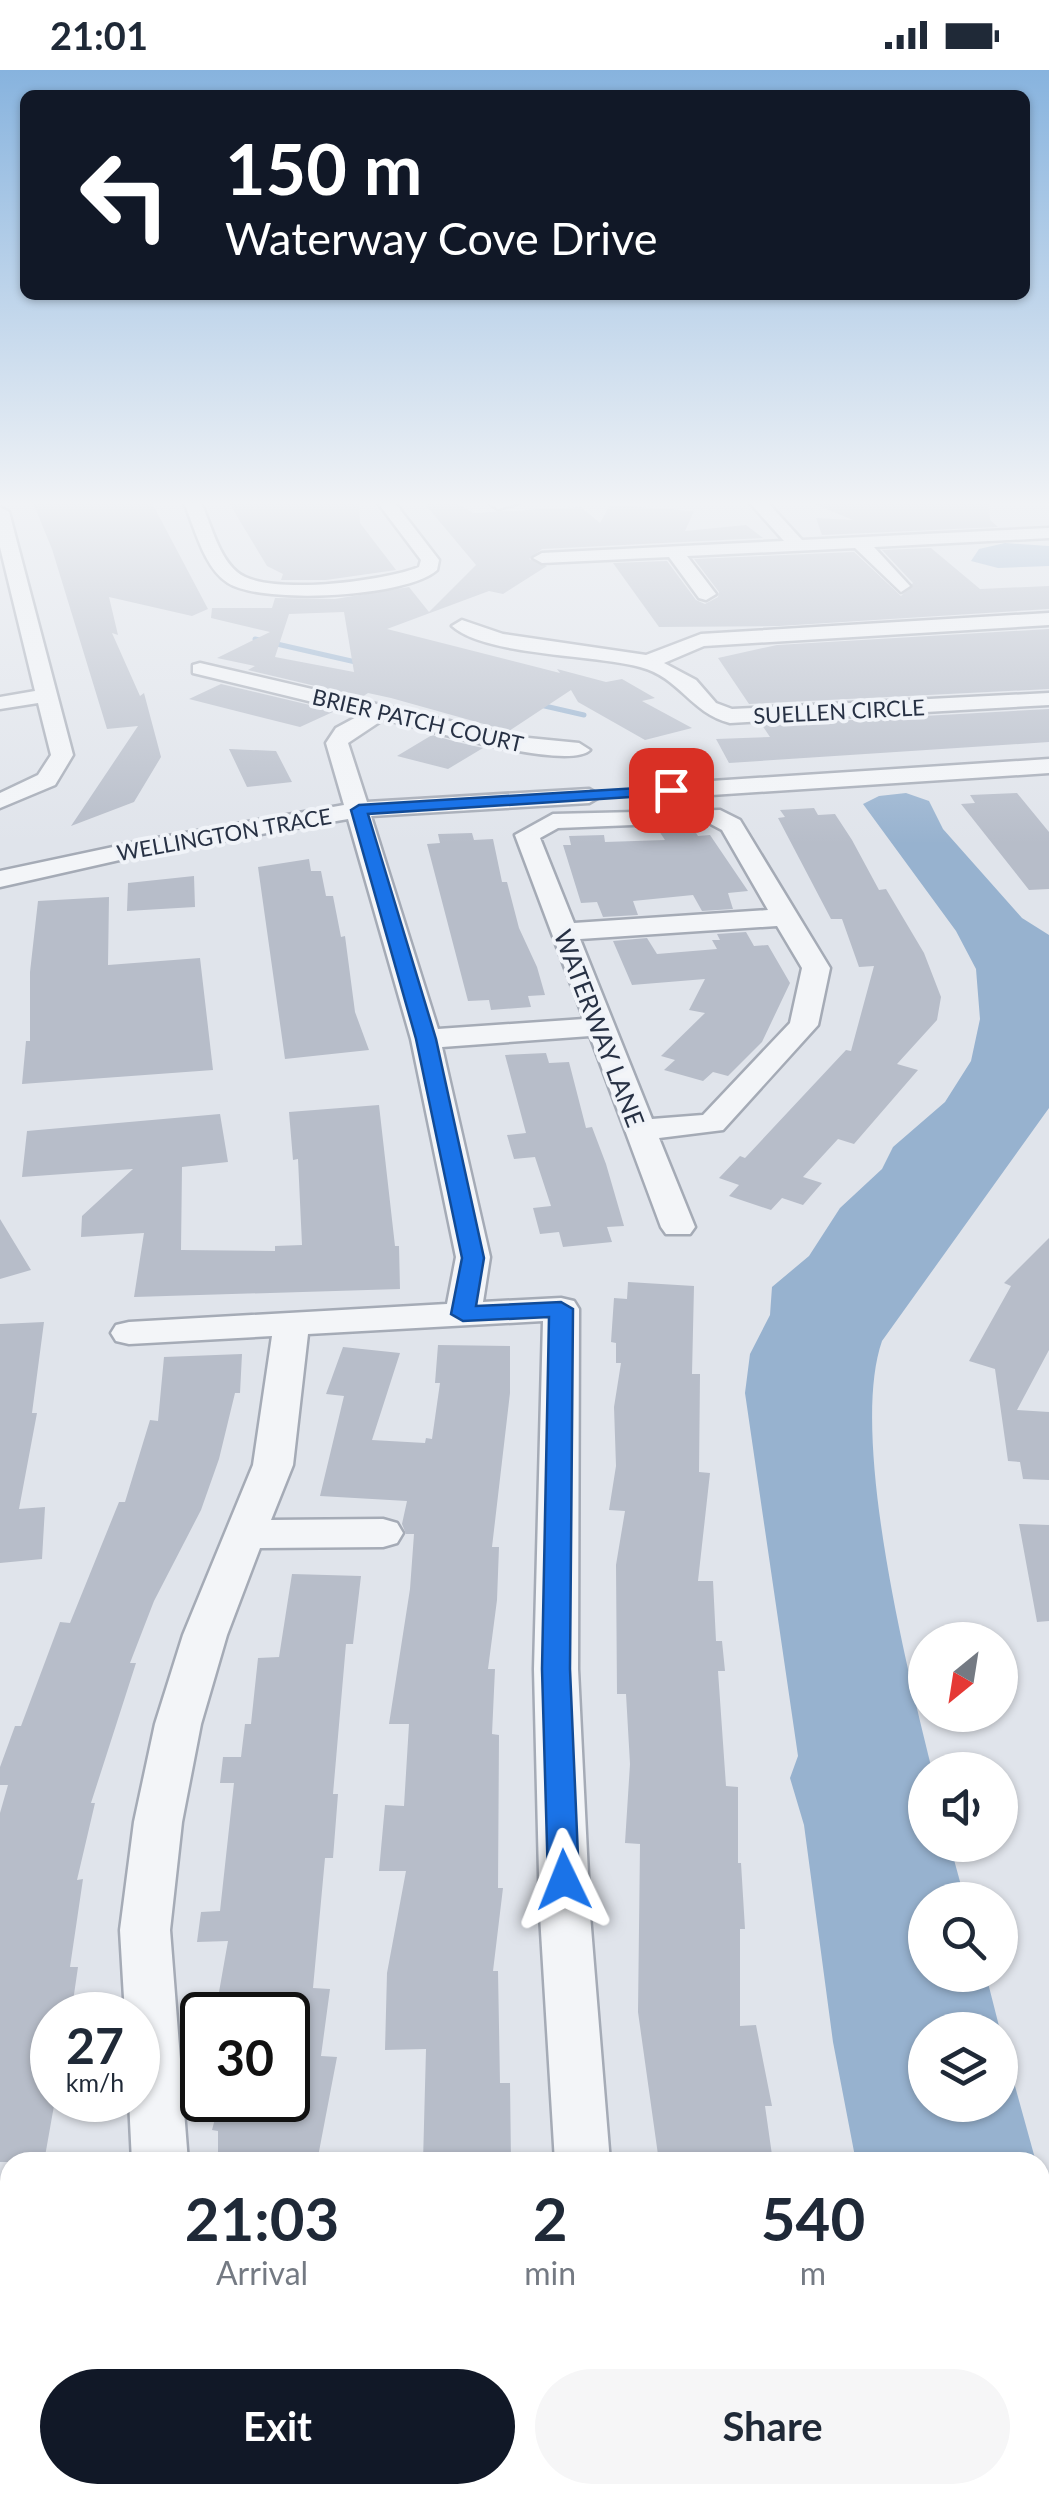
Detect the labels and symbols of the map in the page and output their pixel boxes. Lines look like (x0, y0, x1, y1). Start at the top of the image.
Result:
street label: BRIER PATCH COURT (310, 683, 526, 757)
street label: SUELLEN CIRCLE (753, 693, 925, 729)
pin (629, 748, 714, 833)
street label: WELLINGTON TRACE (115, 802, 333, 866)
street label: WATERWAY LANE (549, 925, 651, 1131)
north arrow (908, 1622, 1018, 1732)
position arrow (512, 1828, 616, 1932)
speed limit sign: 30 (180, 1992, 310, 2122)

